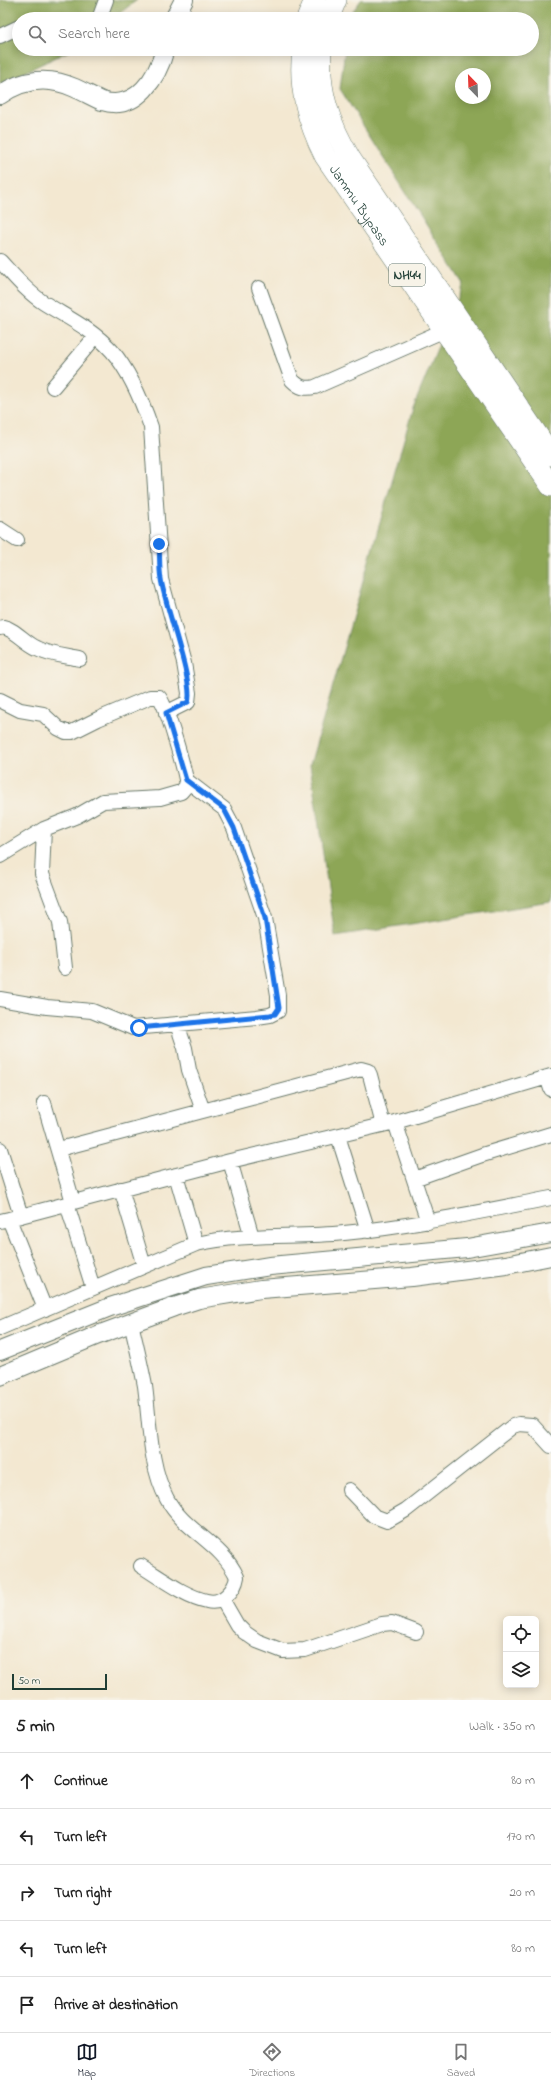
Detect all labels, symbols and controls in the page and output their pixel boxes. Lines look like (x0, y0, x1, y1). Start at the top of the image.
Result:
search box (12, 12, 539, 56)
icon: search (26, 23, 48, 45)
text: Search here (58, 23, 130, 45)
north arrow (455, 68, 491, 104)
street label: Jammu Bypass (324, 161, 394, 250)
road number: NH44 (389, 264, 425, 286)
route end (150, 535, 168, 553)
route start (130, 1019, 148, 1037)
map controls (503, 1616, 539, 1688)
button: locate (503, 1616, 539, 1652)
button: layers (503, 1652, 539, 1688)
scale bar (12, 1672, 107, 1691)
text: 50 m (18, 1673, 40, 1689)
text: 5 min (16, 1714, 55, 1739)
text: Walk · 350 m (469, 1717, 535, 1736)
icon: ahead (16, 1770, 38, 1792)
text: Continue (54, 1770, 108, 1792)
text: 80 m (511, 1771, 535, 1790)
icon: left (16, 1826, 38, 1848)
text: Turn left (54, 1826, 107, 1848)
text: 170 m (507, 1827, 535, 1846)
icon: right (16, 1882, 38, 1904)
text: Turn right (54, 1882, 112, 1904)
text: 20 m (510, 1883, 535, 1902)
icon: left (16, 1938, 38, 1960)
text: Turn left (54, 1938, 107, 1960)
text: 80 m (511, 1939, 535, 1958)
icon: arrive (16, 1994, 38, 2016)
text: Arrive at destination (54, 1994, 178, 2016)
tab: Map (76, 2041, 98, 2081)
tab: Directions (249, 2041, 295, 2081)
tab: Saved (447, 2041, 475, 2081)

